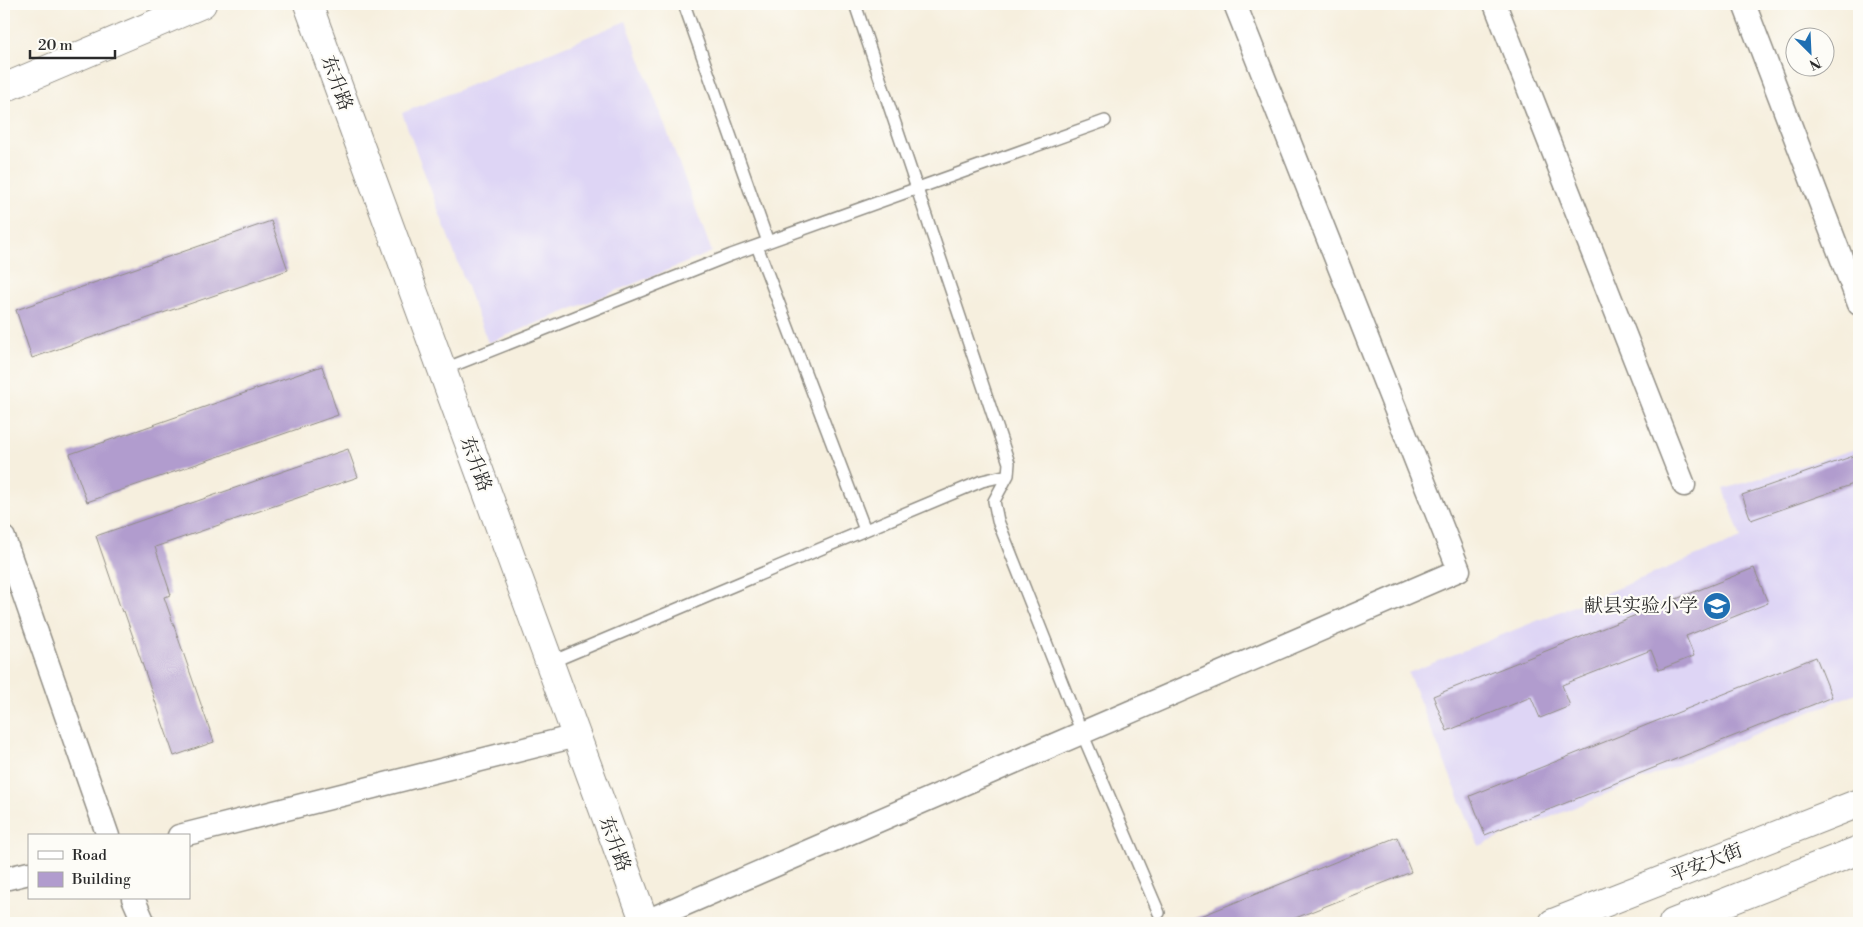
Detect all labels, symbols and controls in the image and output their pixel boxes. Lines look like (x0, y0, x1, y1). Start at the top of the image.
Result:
scale bar (30, 28, 115, 60)
north arrow (1786, 28, 1836, 78)
text: 20 m (38, 36, 73, 55)
street label: 东升路 (316, 52, 358, 114)
text: N (1806, 52, 1824, 73)
street label: 东升路 (455, 433, 497, 495)
school or university icon: 献县实验小学 (1702, 591, 1732, 621)
place label: 献县实验小学 (1584, 594, 1698, 618)
street label: 东升路 (594, 813, 636, 875)
legend (28, 834, 190, 900)
street label: 平安大街 (1666, 838, 1746, 888)
text: Road (72, 846, 107, 865)
text: Building (71, 870, 131, 889)

